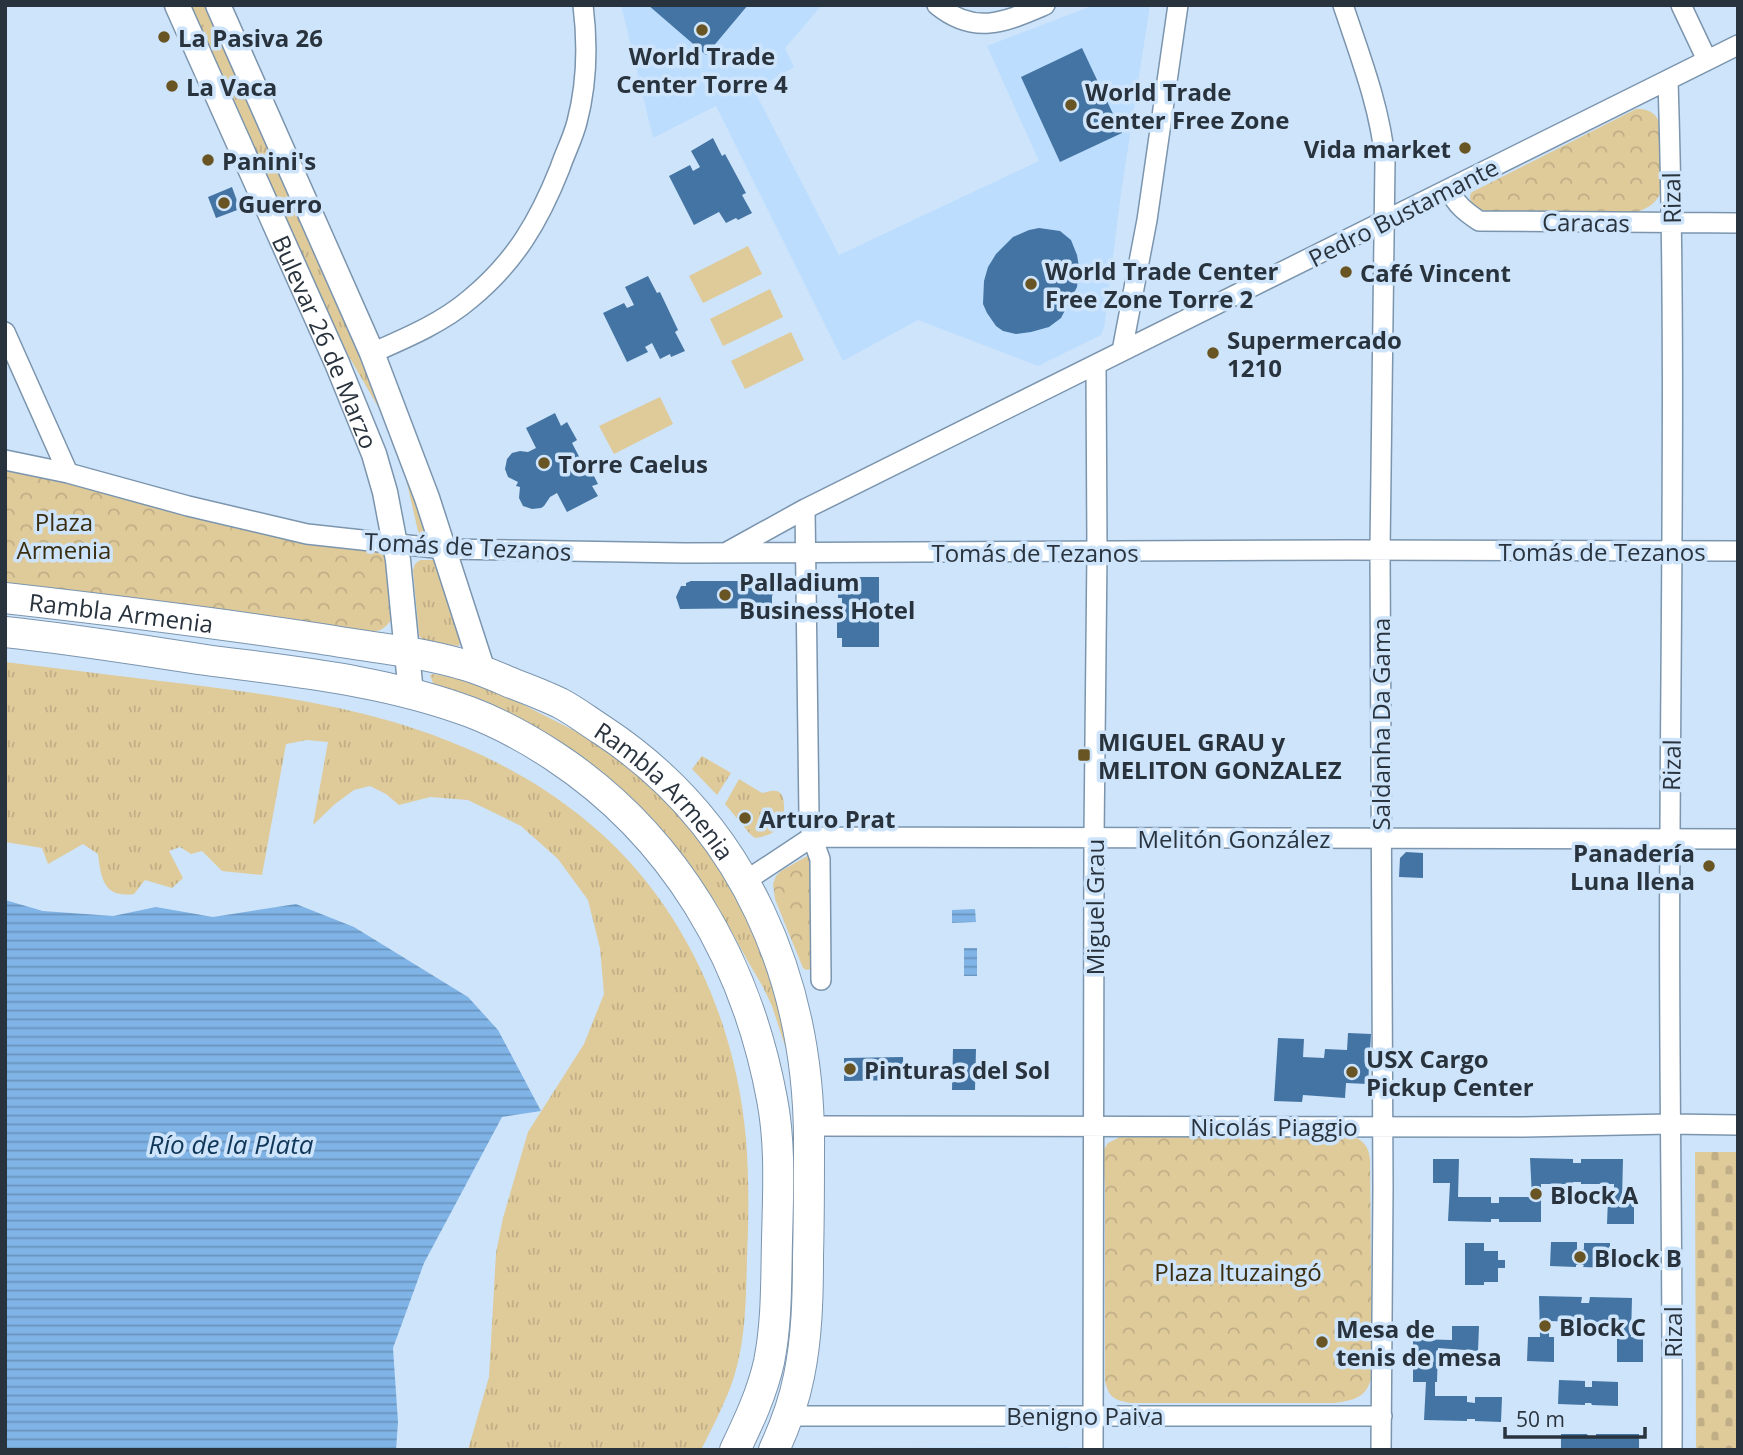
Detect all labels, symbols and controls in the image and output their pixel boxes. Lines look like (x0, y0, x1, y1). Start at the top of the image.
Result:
place label: La Pasiva 26 (178, 21, 323, 54)
marker: World Trade Center Torre 4 (694, 22, 710, 38)
marker: La Pasiva 26 (156, 29, 172, 45)
place label: World Trade Center Torre 4 (616, 39, 788, 100)
place label: La Vaca (186, 70, 277, 103)
place label: World Trade Center Free Zone (1085, 75, 1289, 136)
marker: La Vaca (164, 78, 180, 94)
marker: World Trade Center Free Zone (1063, 97, 1079, 113)
place label: Vida market (1304, 132, 1451, 165)
marker: Vida market (1457, 140, 1473, 156)
place label: Panini's (222, 144, 316, 177)
street label: Pedro Bustamante (1302, 150, 1504, 274)
marker: Panini's (200, 152, 216, 168)
street label: Rizal (1654, 172, 1688, 224)
place label: Guerro (238, 187, 322, 220)
marker: Guerro (216, 195, 232, 211)
street label: Caracas (1542, 205, 1630, 239)
street label: Bulevar 26 de Marzo (265, 229, 386, 453)
place label: World Trade Center Free Zone Torre 2 (1045, 254, 1278, 315)
place label: Café Vincent (1360, 256, 1511, 289)
marker: Café Vincent (1338, 264, 1354, 280)
marker: World Trade Center Free Zone Torre 2 (1023, 276, 1039, 292)
place label: Supermercado 1210 (1227, 323, 1402, 384)
marker: Supermercado 1210 (1205, 345, 1221, 361)
place label: Torre Caelus (558, 447, 708, 480)
marker: Torre Caelus (536, 455, 552, 471)
park label: Plaza Armenia (17, 505, 111, 566)
street label: Tomás de Tezanos (364, 524, 572, 568)
street label: Tomás de Tezanos (1498, 535, 1706, 568)
street label: Tomás de Tezanos (931, 536, 1139, 569)
place label: Palladium Business Hotel (739, 565, 915, 626)
street label: Rambla Armenia (27, 584, 215, 640)
marker: Palladium Business Hotel (717, 587, 733, 603)
street label: Saldanha Da Gama (1364, 618, 1397, 830)
street label: Rambla Armenia (589, 713, 742, 866)
place label: MIGUEL GRAU y MELITON GONZALEZ (1098, 725, 1342, 786)
street label: Rizal (1654, 739, 1688, 791)
marker: MIGUEL GRAU y MELITON GONZALEZ (1076, 747, 1092, 763)
place label: Arturo Prat (759, 802, 896, 835)
marker: Arturo Prat (737, 810, 753, 826)
street label: Melitón González (1137, 822, 1331, 855)
place label: Panadería Luna llena (1570, 836, 1695, 897)
street label: Miguel Grau (1078, 839, 1111, 975)
marker: Panadería Luna llena (1701, 858, 1717, 874)
place label: USX Cargo Pickup Center (1366, 1042, 1534, 1103)
place label: Pinturas del Sol (864, 1053, 1050, 1086)
marker: Pinturas del Sol (842, 1061, 858, 1077)
marker: USX Cargo Pickup Center (1344, 1064, 1360, 1080)
street label: Nicolás Piaggio (1190, 1110, 1358, 1143)
water label: Río de la Plata (149, 1126, 314, 1162)
place label: Block A (1550, 1178, 1639, 1211)
marker: Block A (1528, 1186, 1544, 1202)
place label: Block B (1594, 1241, 1682, 1274)
marker: Block B (1572, 1249, 1588, 1265)
park label: Plaza Ituzaingó (1154, 1255, 1322, 1288)
street label: Rizal (1656, 1306, 1689, 1358)
place label: Block C (1559, 1310, 1646, 1343)
place label: Mesa de tenis de mesa (1336, 1312, 1502, 1373)
marker: Block C (1537, 1318, 1553, 1334)
marker: Mesa de tenis de mesa (1314, 1334, 1330, 1350)
scale bar (1505, 1396, 1645, 1440)
street label: Benigno Paiva (1006, 1399, 1164, 1432)
text: 50 m (1516, 1405, 1565, 1433)

